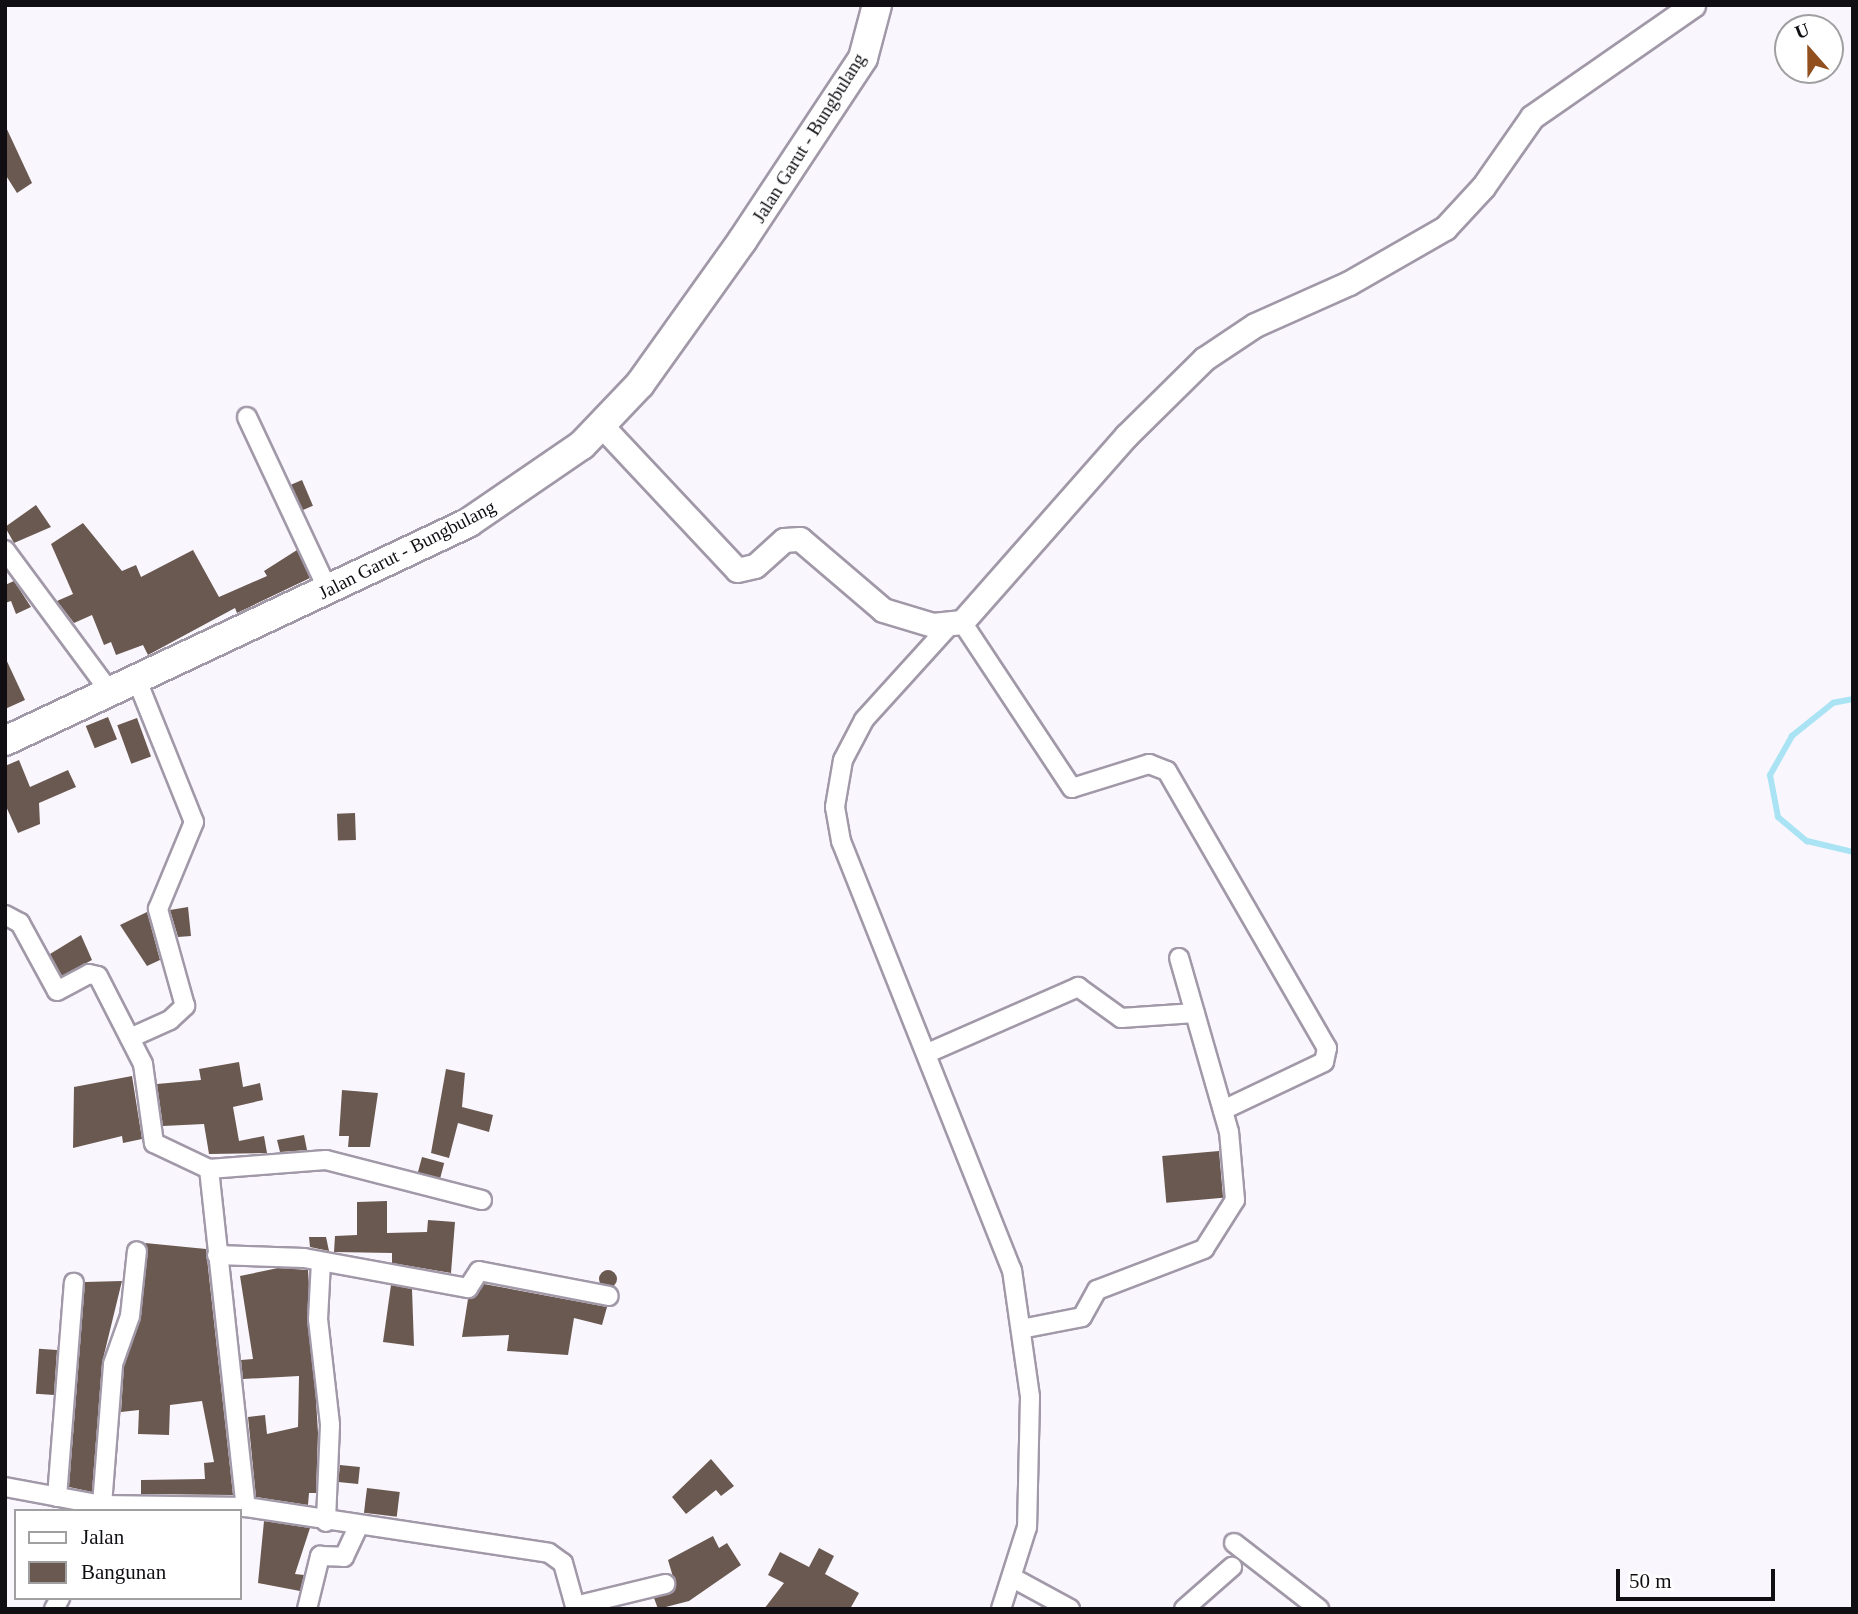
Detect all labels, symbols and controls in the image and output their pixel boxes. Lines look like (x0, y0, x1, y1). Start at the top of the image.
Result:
north arrow (1774, 14, 1844, 84)
text: U (1792, 19, 1812, 43)
street label: Jalan Garut - Bungbulang (747, 49, 871, 227)
street label: Jalan Garut - Bungbulang (315, 495, 499, 605)
legend (14, 1509, 242, 1600)
text: Jalan (81, 1525, 124, 1549)
scale bar (1620, 1554, 1779, 1598)
text: Bangunan (81, 1560, 166, 1584)
text: 50 m (1629, 1569, 1672, 1593)

